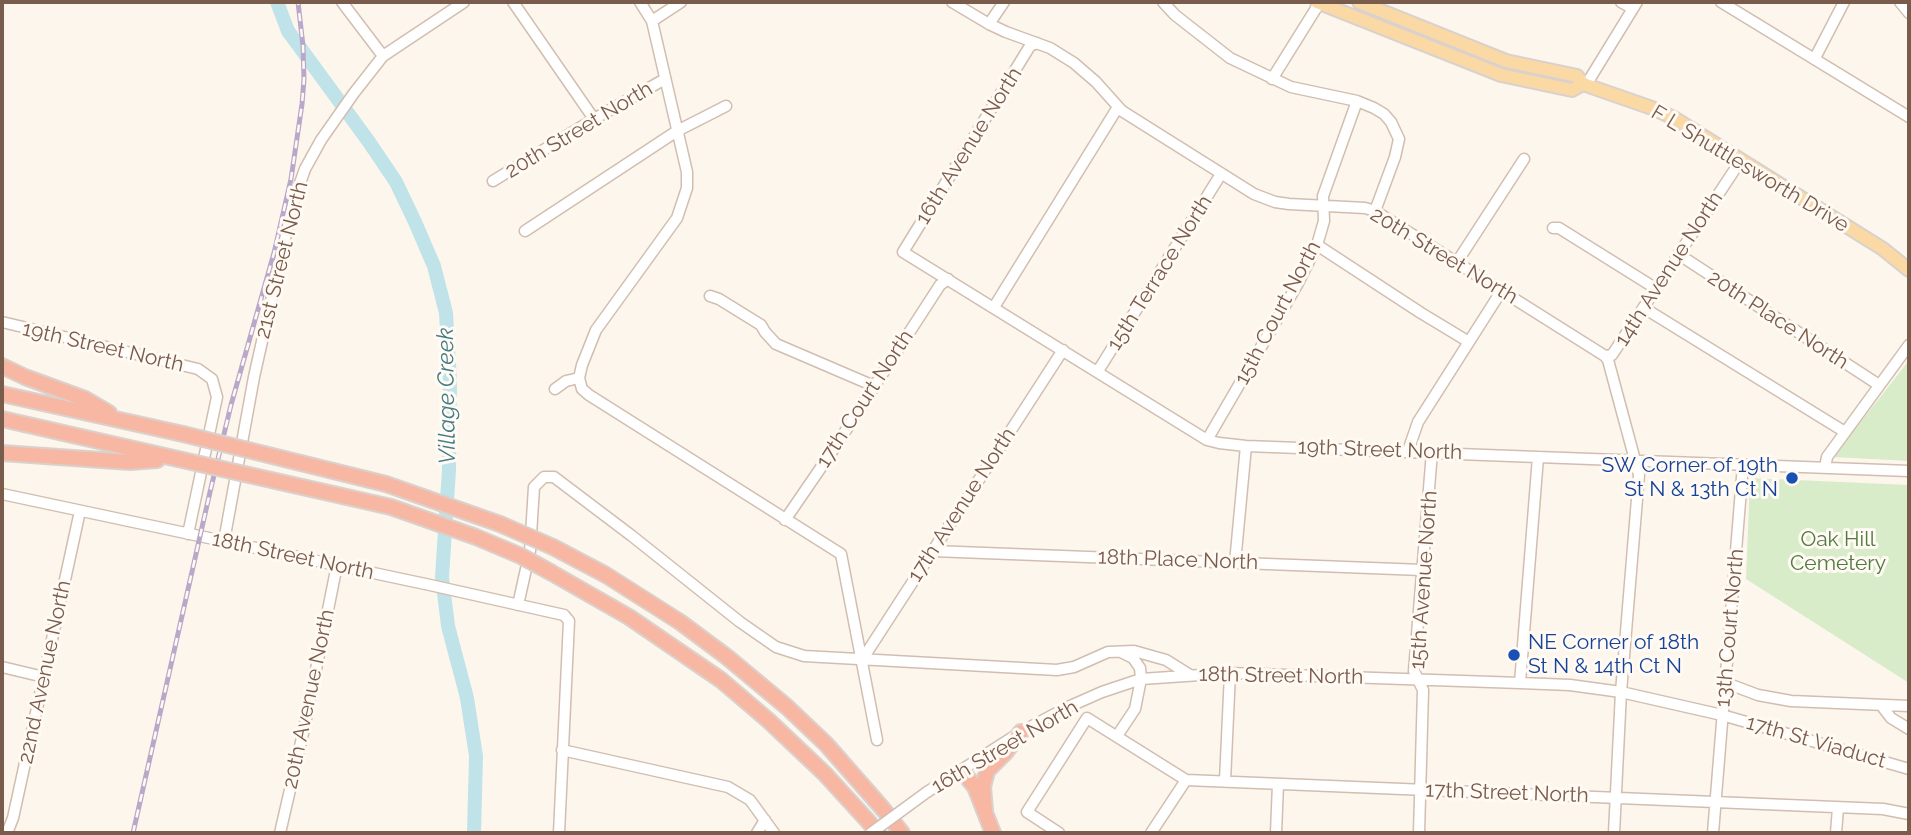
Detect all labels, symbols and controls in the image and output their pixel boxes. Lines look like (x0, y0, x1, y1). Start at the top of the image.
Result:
street label: 16th Avenue North (910, 63, 1028, 229)
street label: 20th Street North (501, 76, 657, 184)
street label: F L Shuttlesworth Drive (1647, 100, 1853, 238)
street label: 21st Street North (250, 179, 314, 341)
street label: 14th Avenue North (1610, 187, 1728, 351)
street label: 15th Terrace North (1102, 191, 1218, 355)
street label: 20th Street North (1366, 202, 1522, 310)
street label: 15th Court North (1229, 237, 1327, 389)
street label: 20th Place North (1703, 265, 1853, 375)
street label: 19th Street North (20, 316, 186, 378)
street label: 17th Court North (811, 325, 919, 473)
water label: Village Creek (432, 327, 462, 465)
street label: 17th Avenue North (903, 423, 1021, 587)
street label: 19th Street North (1297, 435, 1463, 465)
place label: SW Corner of 19th St N & 13th Ct N (1602, 453, 1778, 503)
marker: SW Corner of 19th St N & 13th Ct N (1784, 470, 1800, 486)
street label: 15th Avenue North (1405, 490, 1443, 670)
street label: 18th Street North (210, 527, 376, 585)
park label: Oak Hill Cemetery (1790, 527, 1886, 577)
street label: 18th Place North (1097, 545, 1259, 575)
street label: 13th Court North (1711, 548, 1749, 708)
street label: 22nd Avenue North (13, 578, 77, 766)
street label: 20th Avenue North (278, 607, 340, 791)
place label: NE Corner of 18th St N & 14th Ct N (1528, 630, 1699, 680)
marker: NE Corner of 18th St N & 14th Ct N (1506, 647, 1522, 663)
street label: 18th Street North (1198, 662, 1364, 690)
street label: 16th Street North (927, 695, 1083, 799)
street label: 17th St Viaduct (1743, 710, 1889, 774)
street label: 17th Street North (1425, 778, 1589, 808)

